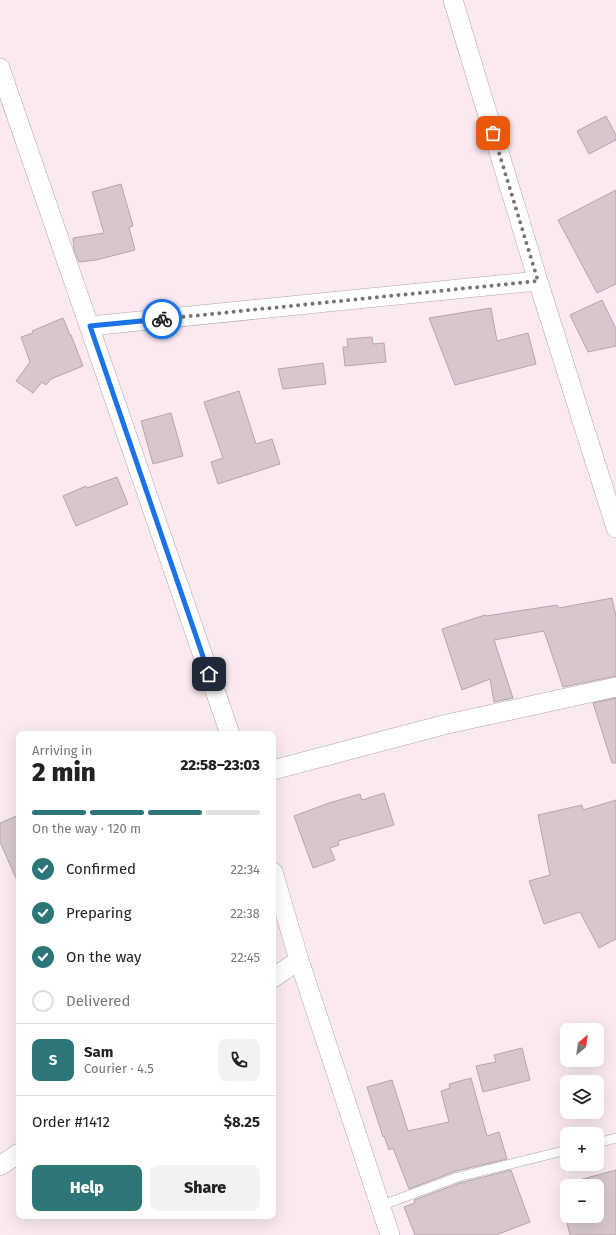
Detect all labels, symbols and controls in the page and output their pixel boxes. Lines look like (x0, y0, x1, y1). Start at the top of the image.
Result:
pin (476, 116, 510, 150)
icon: bag (482, 122, 504, 144)
courier (142, 299, 182, 339)
icon: bike (151, 308, 173, 330)
pin (192, 657, 226, 691)
icon: home (198, 663, 220, 685)
text: Arriving in (32, 743, 92, 758)
text: 22:58–23:03 (180, 756, 260, 774)
text: 2 min (32, 757, 96, 788)
text: On the way · 120 m (32, 821, 141, 836)
icon: check (32, 858, 54, 880)
text: Confirmed (66, 860, 136, 878)
text: 22:34 (231, 862, 260, 877)
icon: check (32, 902, 54, 924)
text: Preparing (66, 904, 131, 922)
text: 22:38 (230, 906, 260, 921)
icon: check (32, 946, 54, 968)
text: On the way (66, 948, 141, 966)
text: 22:45 (231, 950, 260, 965)
text: Delivered (66, 992, 130, 1010)
north arrow (560, 1023, 604, 1067)
map controls (560, 1023, 604, 1223)
button: phone (218, 1039, 260, 1081)
text: Sam (84, 1043, 113, 1061)
text: S (49, 1051, 57, 1069)
text: Courier · 4.5 (84, 1061, 154, 1076)
button: layers (560, 1075, 604, 1119)
text: Order #1412 (32, 1113, 110, 1131)
text: $8.25 (224, 1113, 260, 1131)
button: + (560, 1127, 604, 1171)
button: Help (32, 1165, 142, 1211)
button: Share (150, 1165, 260, 1211)
button: − (560, 1179, 604, 1223)

